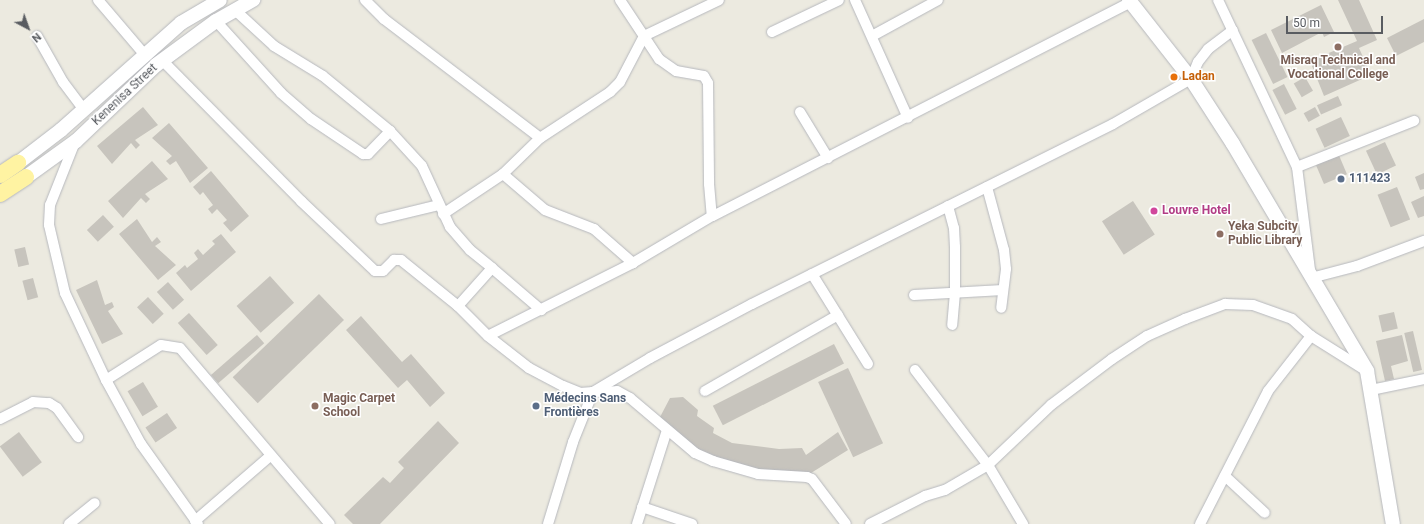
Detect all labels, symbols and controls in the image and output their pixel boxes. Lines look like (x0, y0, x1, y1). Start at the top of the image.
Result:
north arrow (8, 8, 48, 48)
scale bar (1288, 8, 1385, 34)
text: 50 m (1293, 16, 1320, 30)
text: N (29, 30, 43, 45)
marker: Misraq Technical and Vocational College (1333, 42, 1343, 52)
place label: Misraq Technical and Vocational College (1280, 54, 1396, 82)
street label: Kenenisa Street (90, 61, 160, 129)
place label: Ladan (1182, 70, 1215, 84)
marker: Ladan (1169, 72, 1179, 82)
place label: 111423 (1349, 172, 1390, 186)
marker: 111423 (1336, 174, 1346, 184)
place label: Louvre Hotel (1162, 204, 1231, 218)
marker: Louvre Hotel (1149, 206, 1159, 216)
place label: Yeka Subcity Public Library (1228, 220, 1302, 248)
marker: Yeka Subcity Public Library (1215, 229, 1225, 239)
place label: Magic Carpet School (323, 392, 395, 420)
place label: Médecins Sans Frontières (544, 392, 626, 420)
marker: Magic Carpet School (310, 401, 320, 411)
marker: Médecins Sans Frontières (531, 401, 541, 411)

